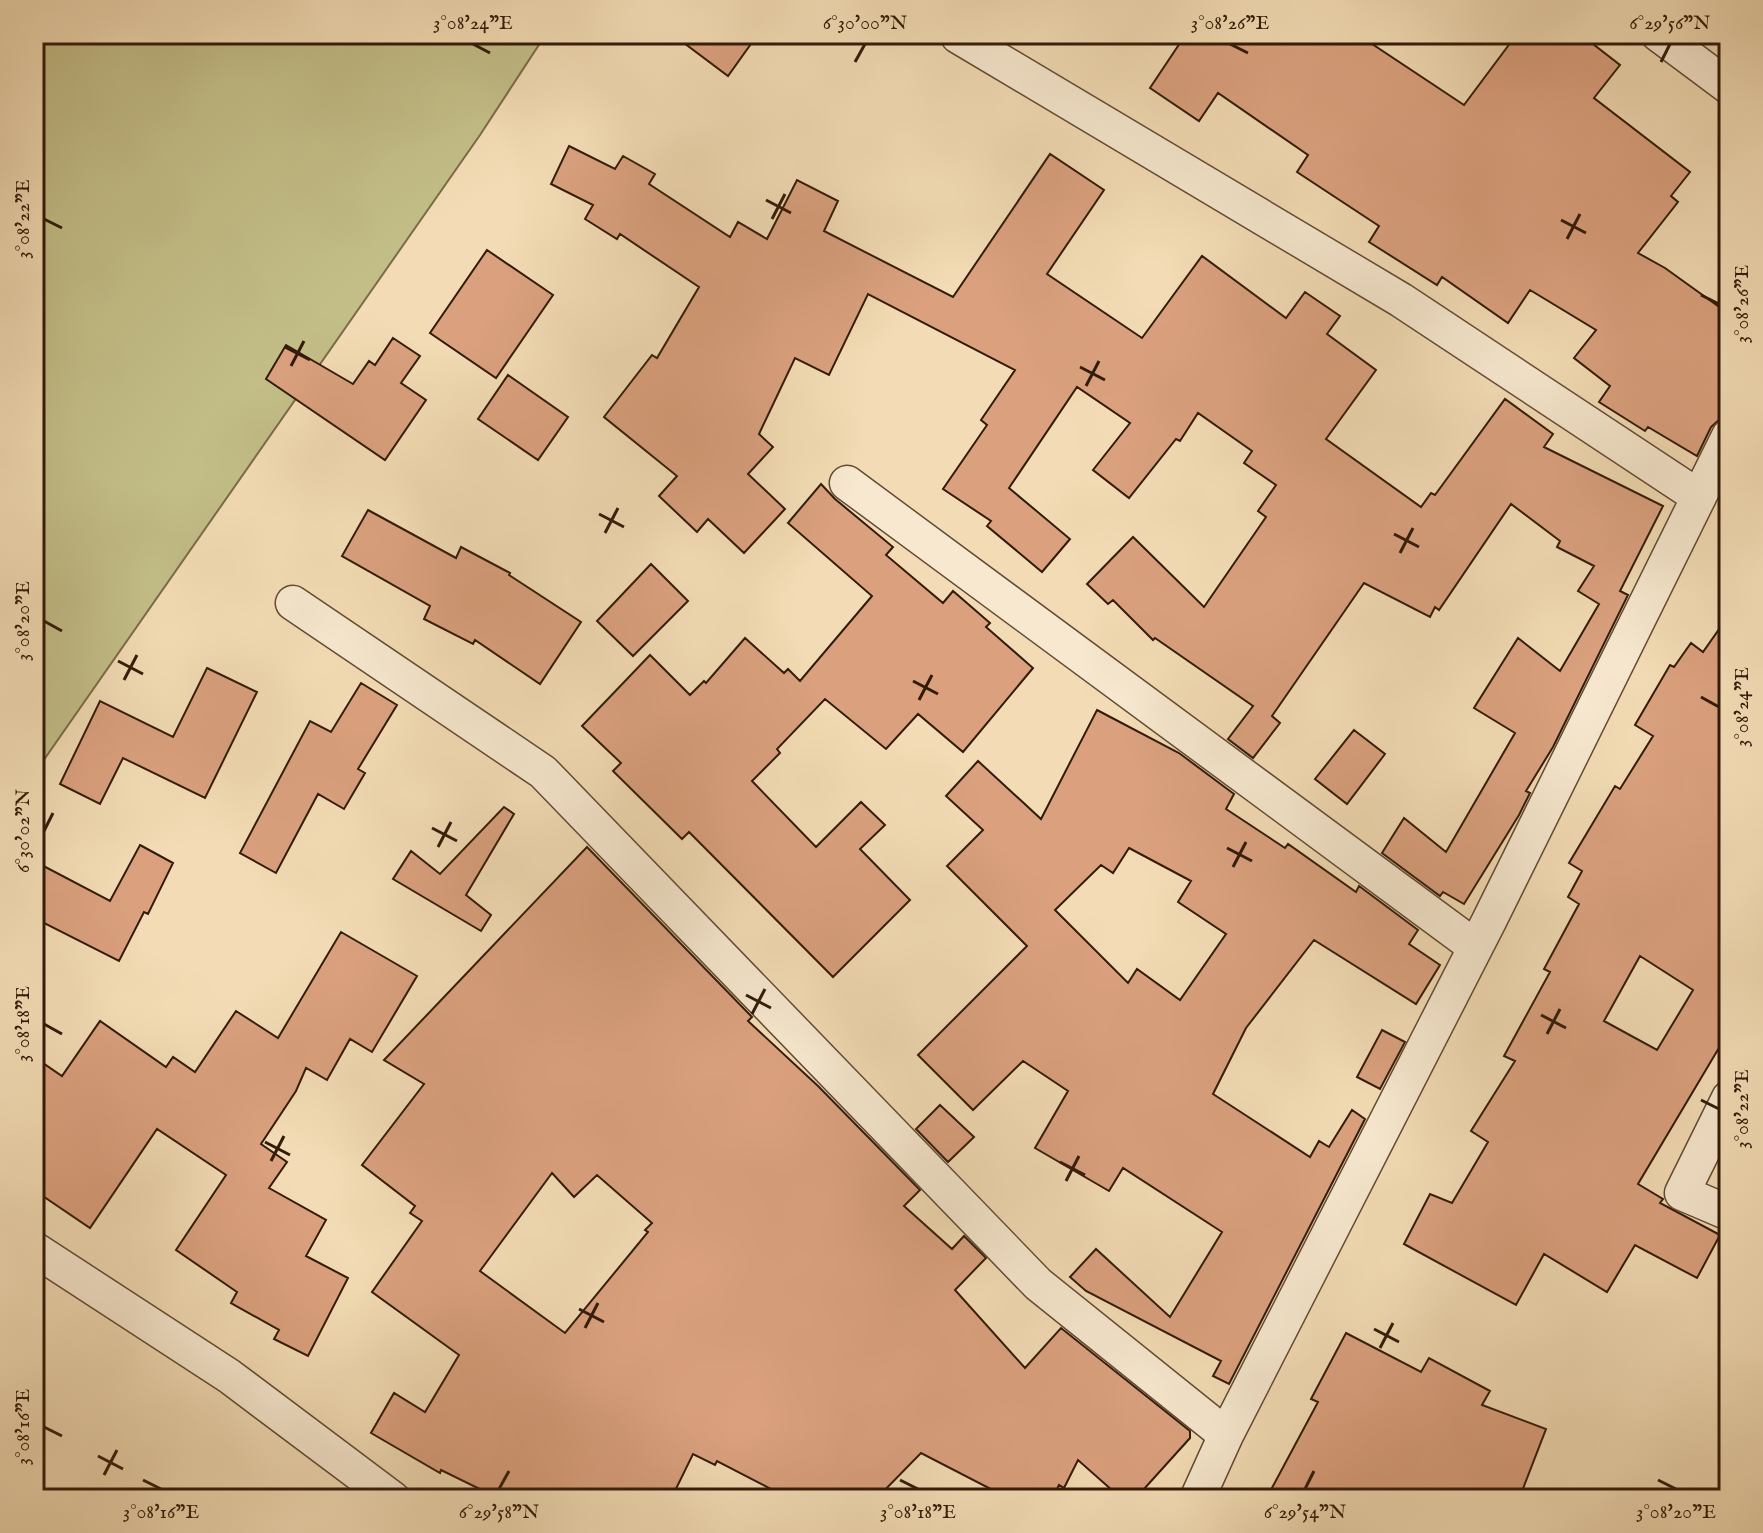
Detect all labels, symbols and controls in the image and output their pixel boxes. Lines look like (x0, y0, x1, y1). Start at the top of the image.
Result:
text: 3°08'24"E (433, 11, 513, 36)
text: 6°30'00"N (823, 11, 907, 36)
text: 3°08'26"E (1191, 11, 1269, 36)
text: 6°29'56"N (1629, 11, 1711, 36)
text: 3°08'22"E (11, 179, 36, 259)
text: 3°08'26"E (1730, 265, 1755, 343)
text: 3°08'20"E (11, 581, 36, 661)
text: 3°08'24"E (1730, 667, 1755, 747)
text: 6°30'02"N (11, 789, 36, 873)
text: 3°08'18"E (11, 986, 36, 1062)
text: 3°08'22"E (1730, 1069, 1755, 1149)
text: 3°08'16"E (11, 1389, 36, 1465)
text: 3°08'16"E (123, 1500, 199, 1525)
text: 6°29'58"N (459, 1500, 539, 1525)
text: 3°08'18"E (880, 1500, 956, 1525)
text: 6°29'54"N (1264, 1500, 1346, 1525)
text: 3°08'20"E (1636, 1500, 1716, 1525)

